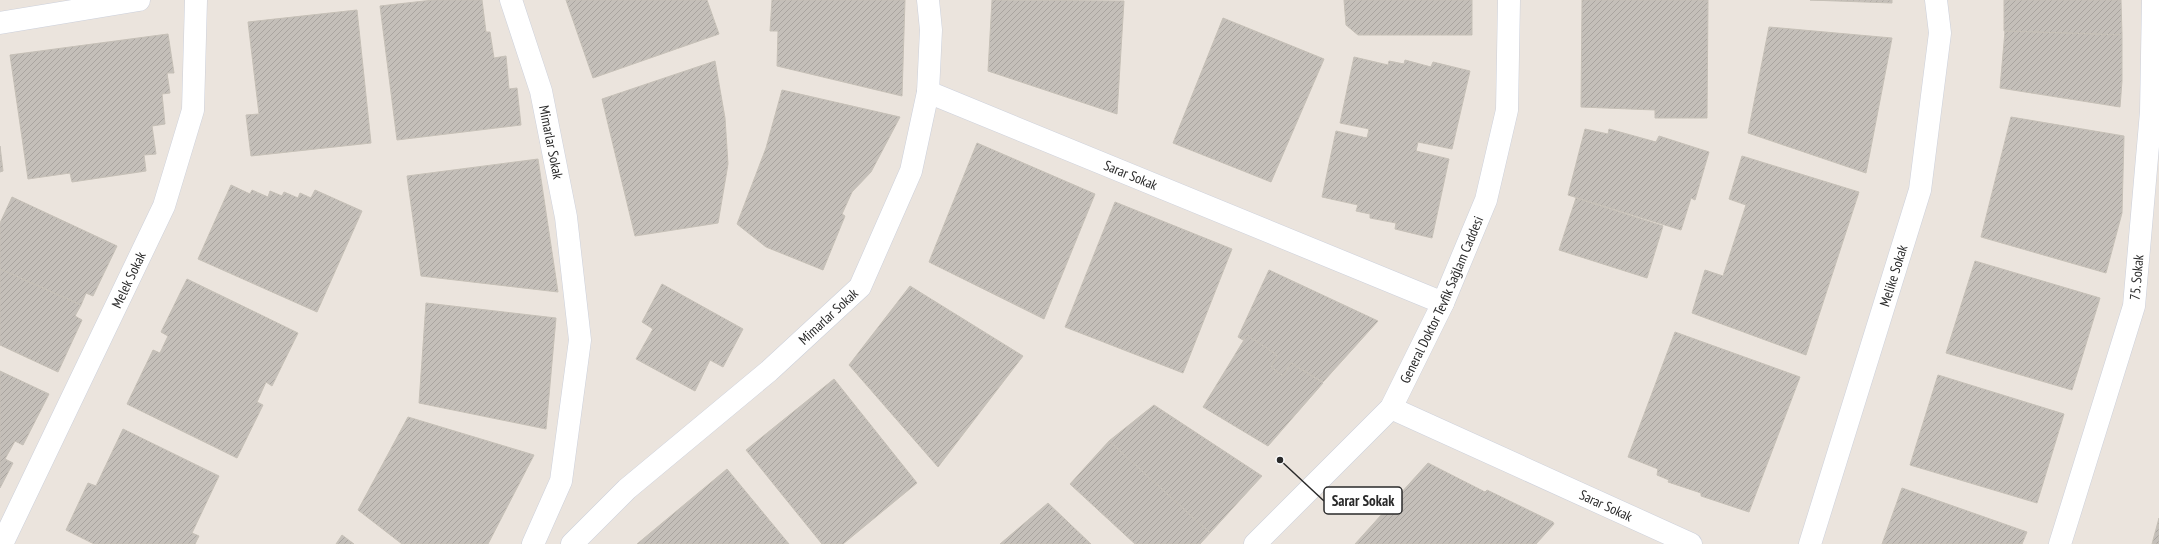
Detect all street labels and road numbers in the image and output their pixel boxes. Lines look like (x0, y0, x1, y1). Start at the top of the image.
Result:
street label: Mimarlar Sokak (535, 104, 567, 181)
street label: Sarar Sokak (1101, 156, 1161, 194)
street label: General Doktor Tevfik Sağlam Caddesi (1396, 213, 1487, 386)
street label: Melike Sokak (1875, 242, 1912, 309)
street label: Melek Sokak (107, 248, 150, 311)
street label: 75. Sokak (2126, 253, 2148, 301)
street label: Mimarlar Sokak (795, 284, 862, 348)
street label: Sarar Sokak (1577, 486, 1636, 526)

